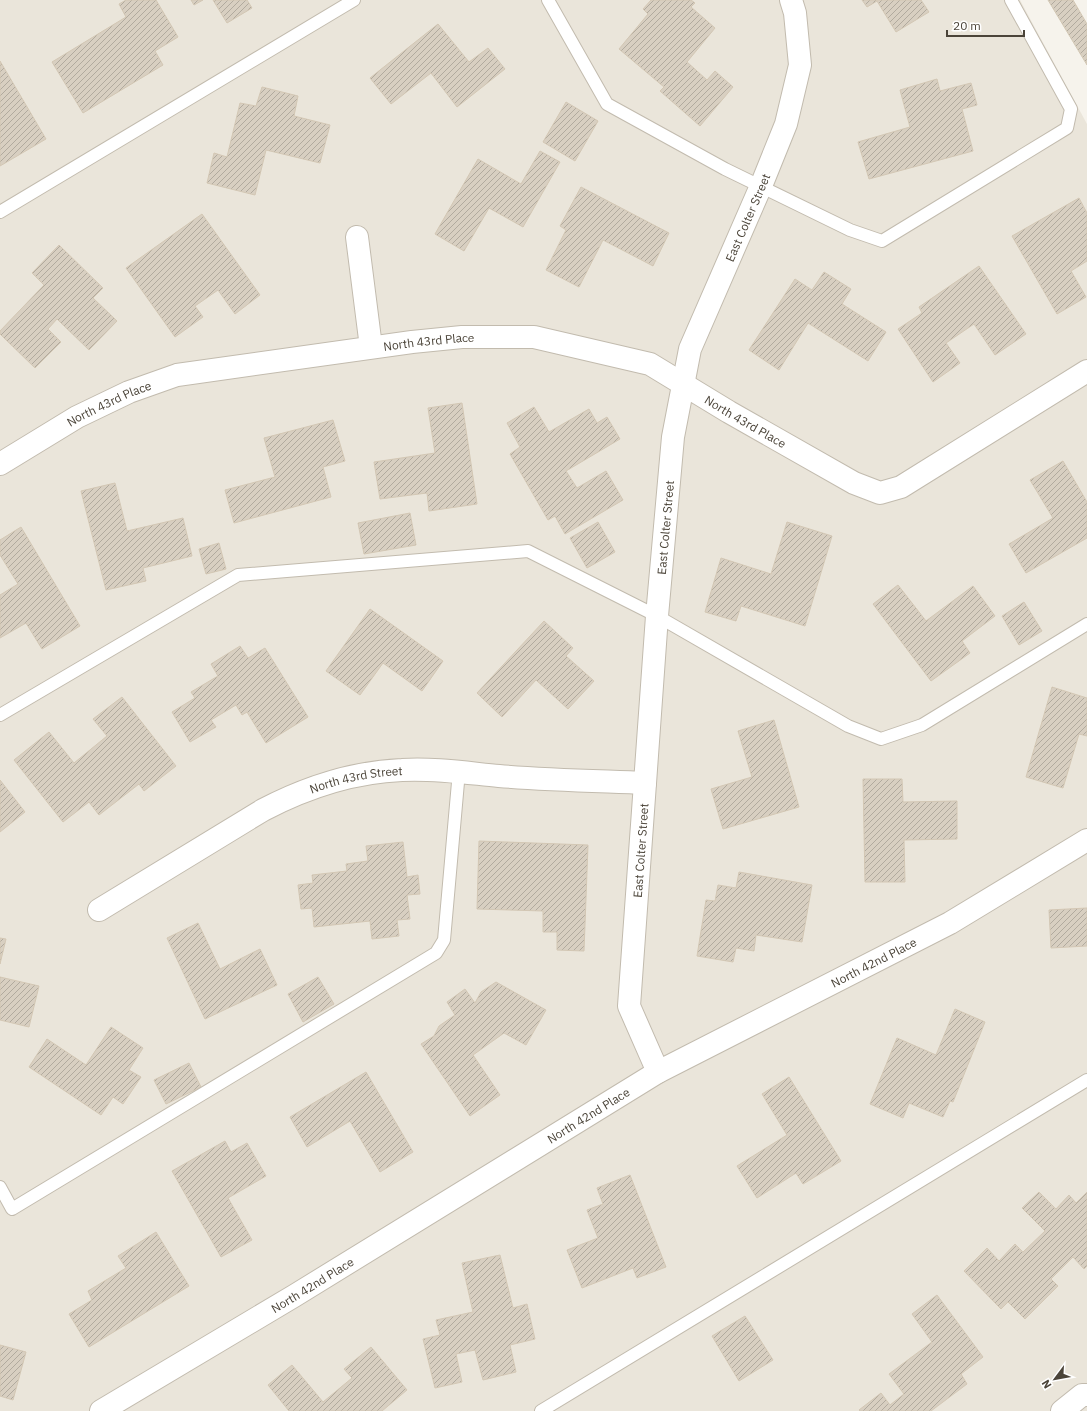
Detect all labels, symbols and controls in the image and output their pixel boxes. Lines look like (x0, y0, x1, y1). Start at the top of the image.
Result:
scale bar (947, 12, 1024, 38)
text: 20 m (953, 18, 981, 33)
street label: East Colter Street (722, 171, 773, 264)
street label: North 43rd Place (382, 329, 475, 353)
street label: North 43rd Place (64, 377, 153, 429)
street label: North 43rd Place (702, 392, 789, 451)
street label: East Colter Street (653, 480, 677, 575)
street label: North 43rd Street (307, 762, 403, 796)
street label: East Colter Street (629, 803, 651, 898)
street label: North 42nd Place (828, 934, 919, 990)
street label: North 42nd Place (544, 1084, 632, 1146)
street label: North 42nd Place (268, 1254, 357, 1316)
north arrow (1035, 1359, 1075, 1399)
text: N (1038, 1377, 1055, 1391)

